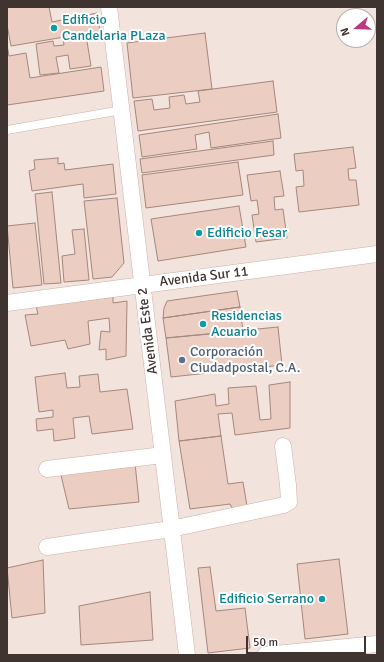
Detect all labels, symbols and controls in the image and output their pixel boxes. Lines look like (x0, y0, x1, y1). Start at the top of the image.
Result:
north arrow (336, 8, 376, 48)
place label: Edificio Candelaria PLaza (62, 12, 166, 44)
marker: Edificio Candelaria PLaza (49, 23, 59, 33)
text: N (338, 26, 353, 37)
place label: Edificio Fesar (207, 225, 287, 241)
marker: Edificio Fesar (194, 228, 204, 238)
street label: Avenida Sur 11 (159, 263, 249, 291)
street label: Avenida Este 2 (134, 287, 162, 375)
place label: Residencias Acuario (211, 308, 282, 340)
marker: Residencias Acuario (198, 319, 208, 329)
place label: Corporación Ciudadpostal, C.A. (190, 344, 300, 376)
marker: Corporación Ciudadpostal, C.A. (177, 355, 187, 365)
place label: Edificio Serrano (219, 591, 314, 607)
marker: Edificio Serrano (317, 594, 327, 604)
scale bar (248, 628, 368, 654)
text: 50 m (253, 635, 278, 650)

